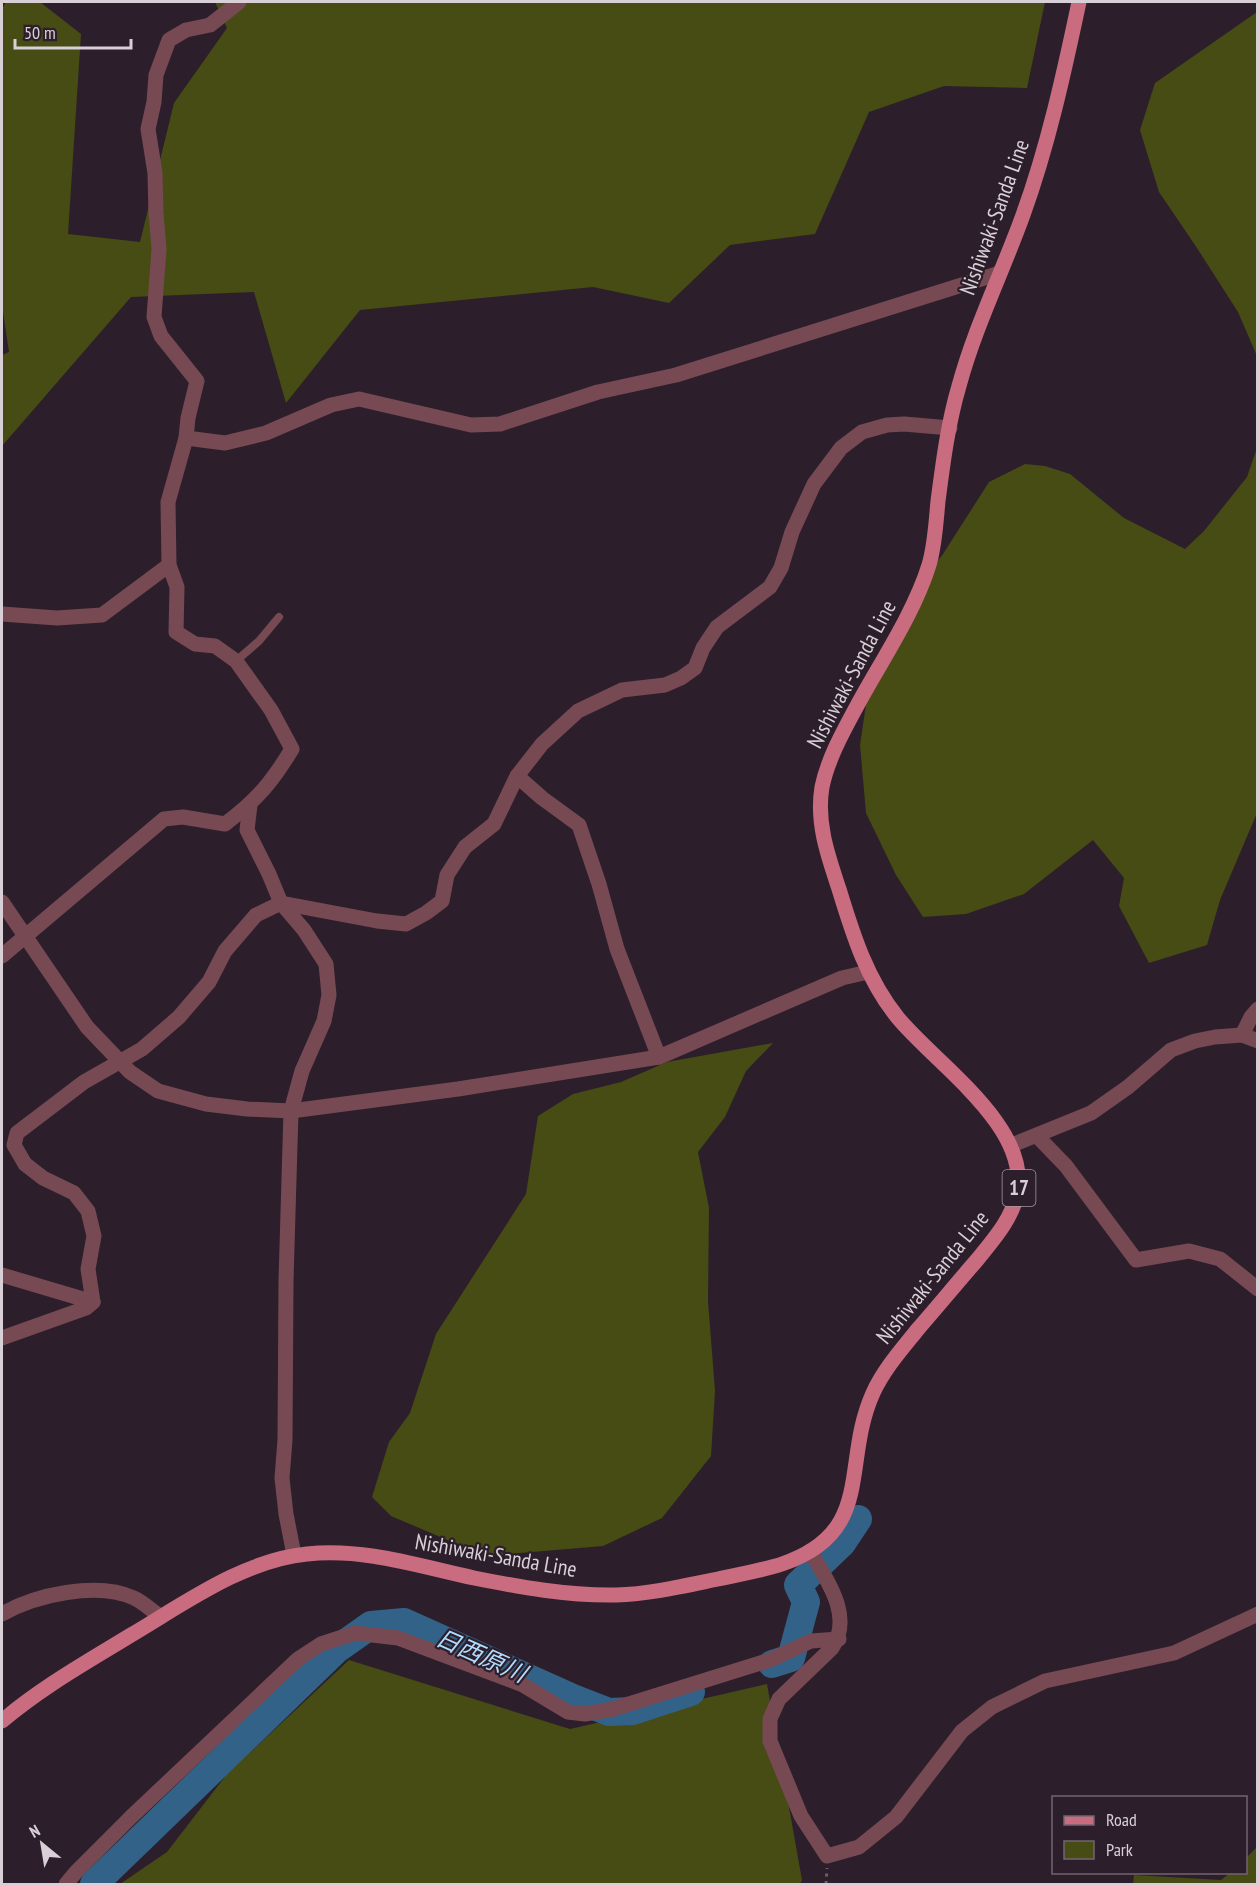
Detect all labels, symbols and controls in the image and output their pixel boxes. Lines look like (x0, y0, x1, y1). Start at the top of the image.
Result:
scale bar (15, 12, 130, 50)
text: 50 m (24, 21, 56, 44)
street label: Nishiwaki-Sanda Line (953, 135, 1035, 299)
street label: Nishiwaki-Sanda Line (800, 595, 902, 753)
road number: 17 (1002, 1170, 1036, 1206)
street label: Nishiwaki-Sanda Line (870, 1205, 994, 1349)
street label: Nishiwaki-Sanda Line (413, 1527, 579, 1583)
water label: 日西原川 (431, 1622, 534, 1690)
legend (1052, 1796, 1247, 1874)
text: Road (1106, 1808, 1137, 1831)
north arrow (12, 1814, 72, 1874)
text: N (26, 1820, 43, 1842)
text: Park (1106, 1838, 1133, 1861)

